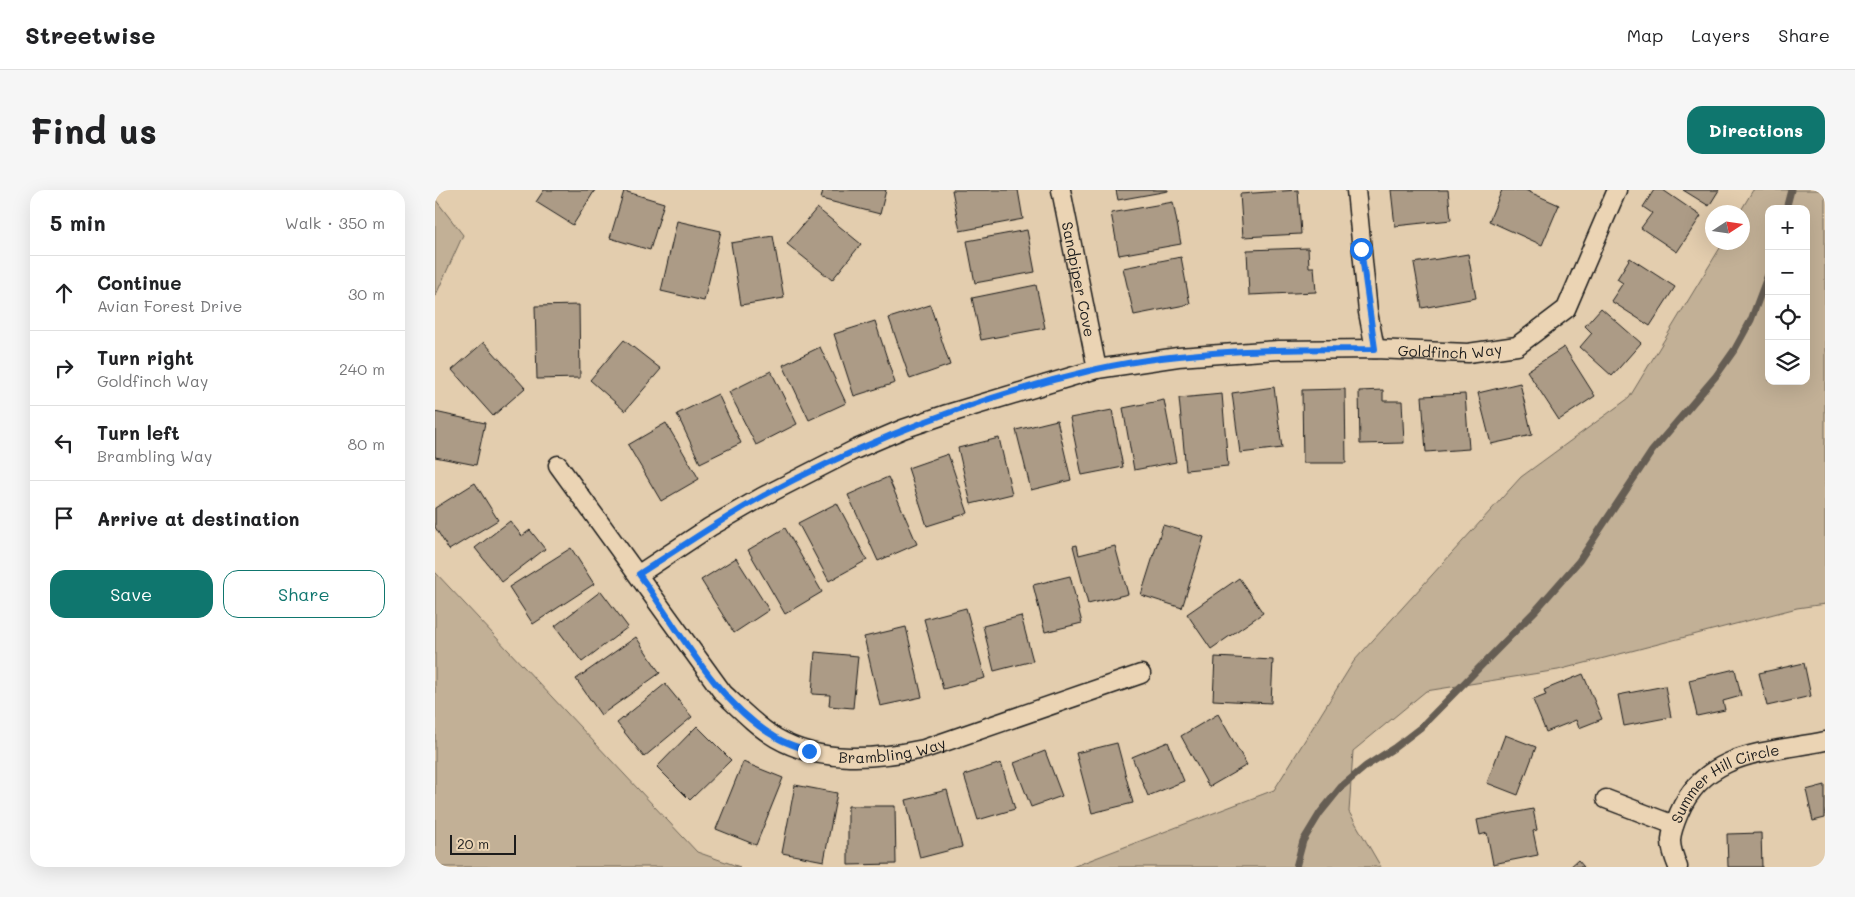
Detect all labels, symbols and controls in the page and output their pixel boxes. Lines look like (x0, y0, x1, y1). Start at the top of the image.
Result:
text: Streetwise (25, 19, 155, 50)
text: Map (1627, 23, 1663, 47)
text: Layers (1691, 23, 1750, 47)
text: Share (1778, 23, 1830, 47)
button: Directions (1687, 106, 1825, 154)
text: Find us (30, 107, 157, 153)
north arrow (1705, 205, 1750, 250)
map controls (1765, 205, 1810, 385)
button: + (1765, 205, 1810, 250)
text: 5 min (50, 209, 106, 236)
text: Walk · 350 m (285, 212, 385, 233)
street label: Sandpiper Cove (1058, 220, 1100, 339)
route start (1350, 238, 1373, 261)
button: − (1765, 250, 1810, 295)
text: Continue (97, 270, 182, 295)
icon: ahead (50, 279, 78, 307)
text: 30 m (348, 283, 385, 304)
text: Avian Forest Drive (97, 295, 242, 316)
button: locate (1765, 295, 1810, 340)
street label: Goldfinch Way (1397, 338, 1503, 363)
button: layers (1765, 340, 1810, 385)
text: Turn right (97, 345, 194, 370)
icon: right (50, 354, 78, 382)
text: 240 m (339, 358, 385, 379)
text: Goldfinch Way (97, 370, 208, 391)
text: Turn left (97, 420, 180, 445)
icon: left (50, 429, 78, 457)
text: 80 m (348, 433, 385, 454)
text: Brambling Way (97, 445, 212, 466)
icon: arrive (50, 504, 78, 532)
text: Arrive at destination (97, 506, 300, 531)
button: Save (50, 570, 213, 618)
button: Share (223, 570, 385, 618)
street label: Brambling Way (838, 732, 948, 767)
street label: Summer Hill Circle (1666, 739, 1781, 826)
route end (798, 740, 821, 763)
scale bar (450, 832, 516, 855)
text: 20 m (457, 834, 489, 853)

